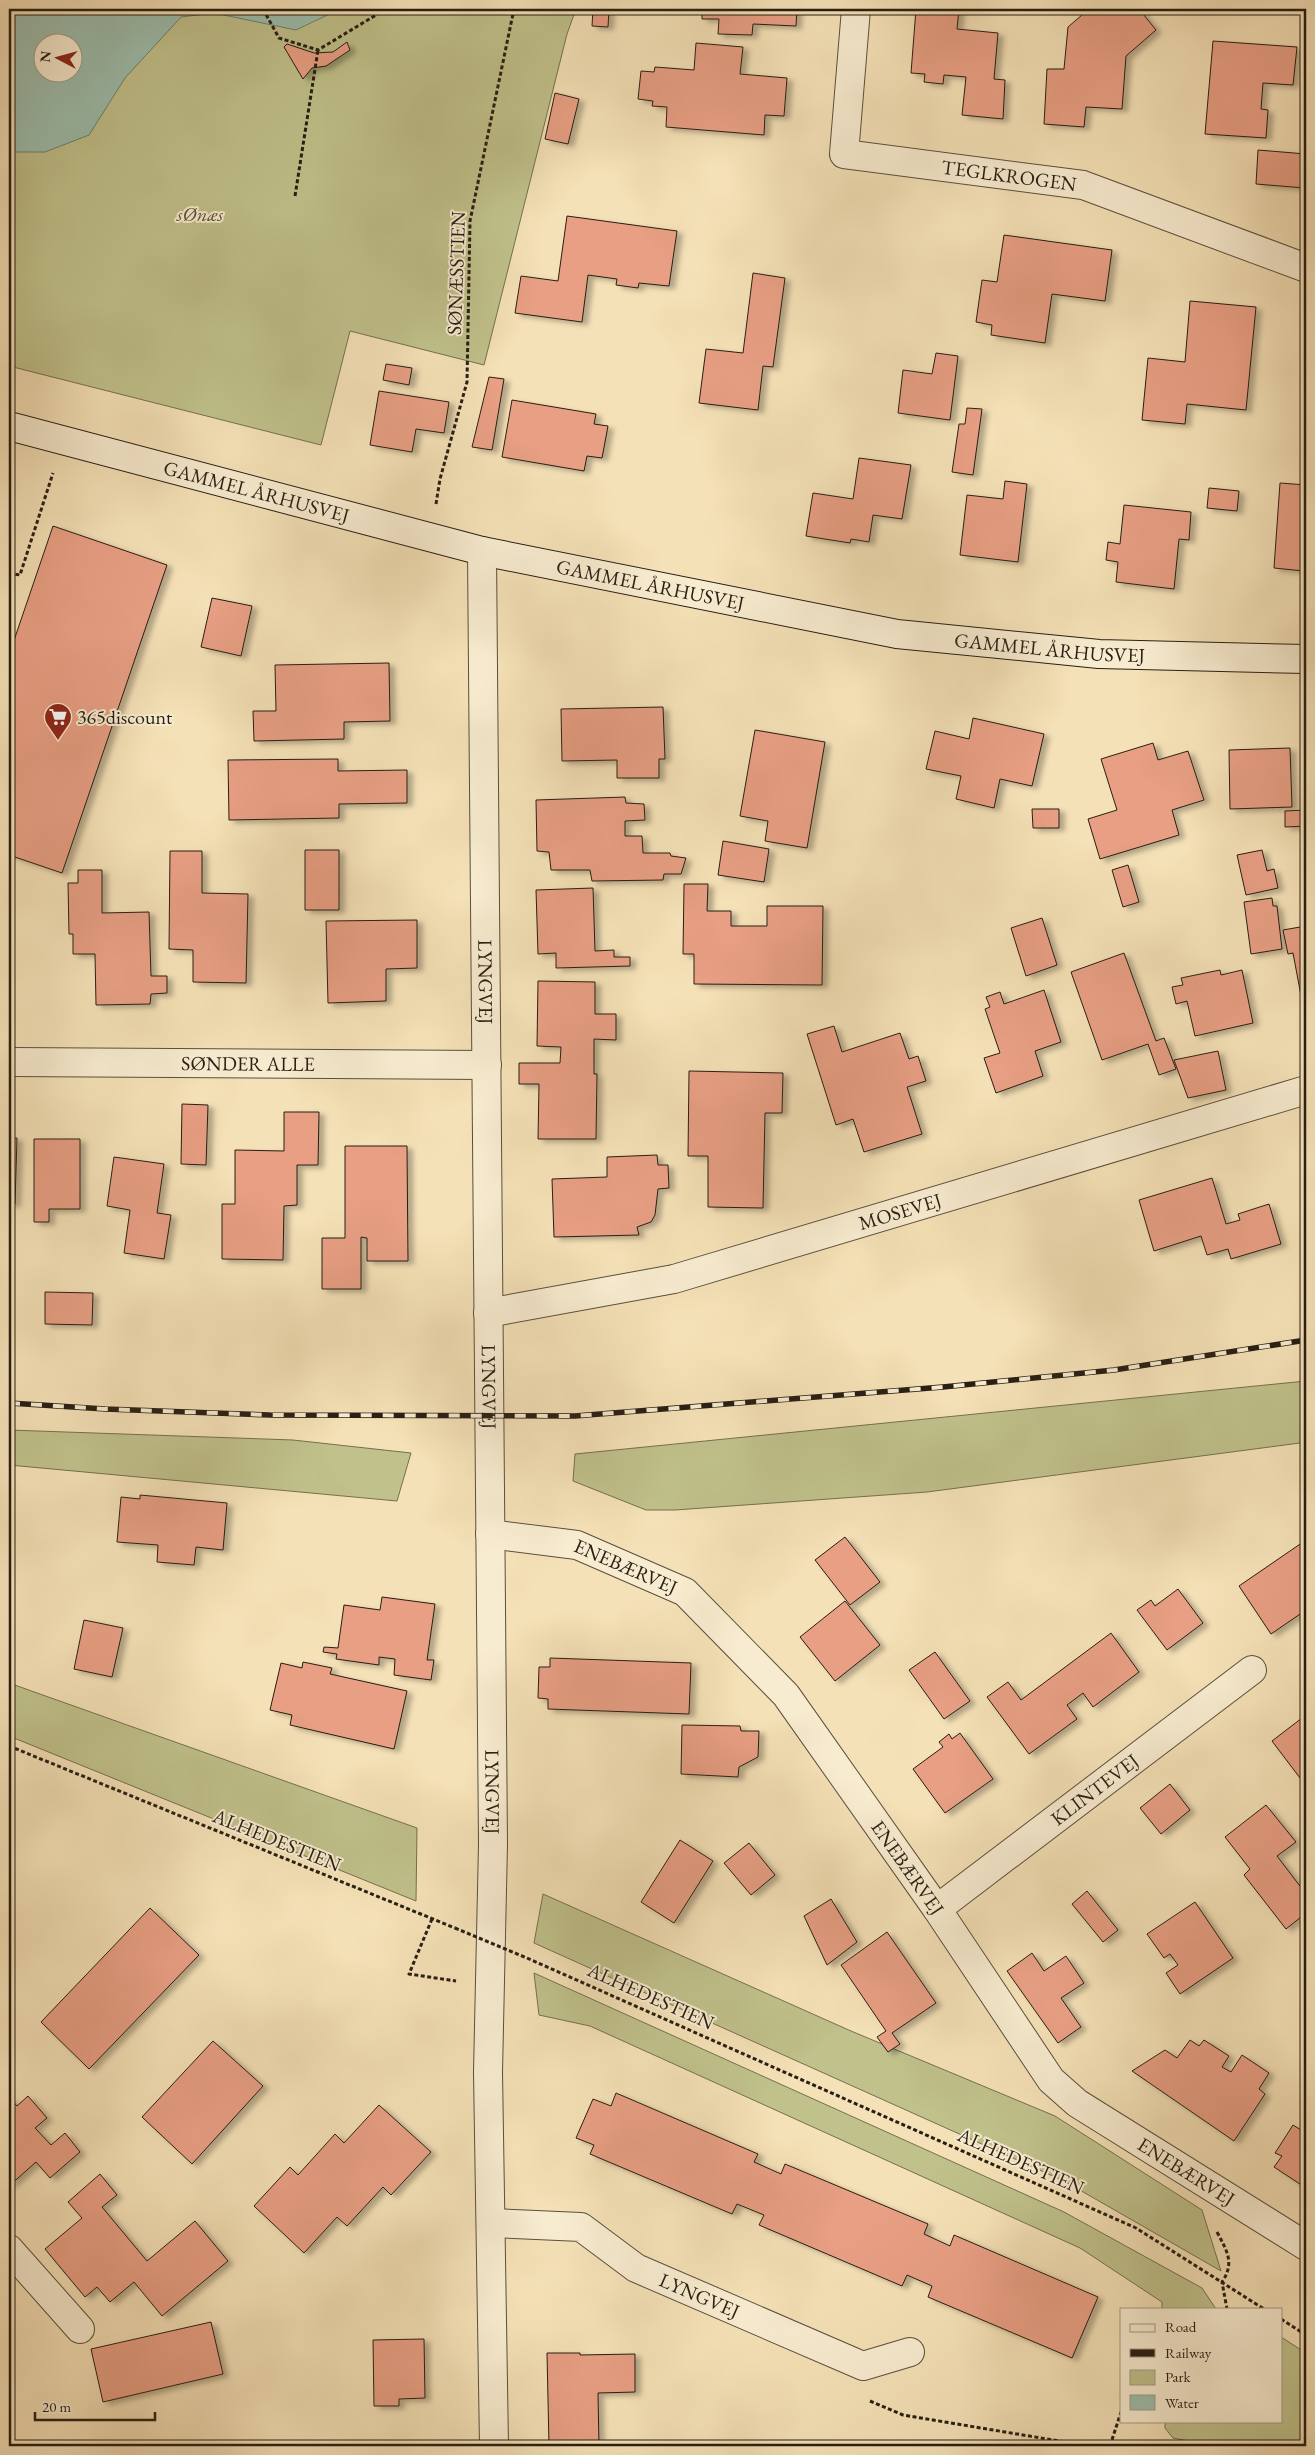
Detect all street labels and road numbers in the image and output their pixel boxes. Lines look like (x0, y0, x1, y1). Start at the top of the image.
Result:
street label: TEGLKROGEN (940, 154, 1078, 197)
street label: SØNÆSSTIEN (441, 210, 471, 335)
street label: GAMMEL ÅRHUSVEJ (161, 454, 352, 528)
street label: GAMMEL ÅRHUSVEJ (554, 553, 747, 616)
street label: GAMMEL ÅRHUSVEJ (953, 627, 1146, 668)
street label: LYNGVEJ (472, 939, 499, 1025)
street label: SØNDER ALLE (181, 1050, 315, 1077)
street label: MOSEVEJ (855, 1187, 945, 1236)
street label: LYNGVEJ (476, 1344, 502, 1430)
street label: ENEBÆRVEJ (570, 1532, 682, 1600)
street label: KLINTEVEJ (1045, 1747, 1144, 1831)
street label: LYNGVEJ (479, 1749, 506, 1835)
street label: ALHEDESTIEN (208, 1802, 345, 1878)
street label: ENEBÆRVEJ (865, 1815, 950, 1920)
street label: ALHEDESTIEN (583, 1956, 719, 2036)
street label: ALHEDESTIEN (953, 2121, 1089, 2201)
street label: ENEBÆRVEJ (1133, 2131, 1240, 2212)
street label: LYNGVEJ (655, 2267, 744, 2324)

